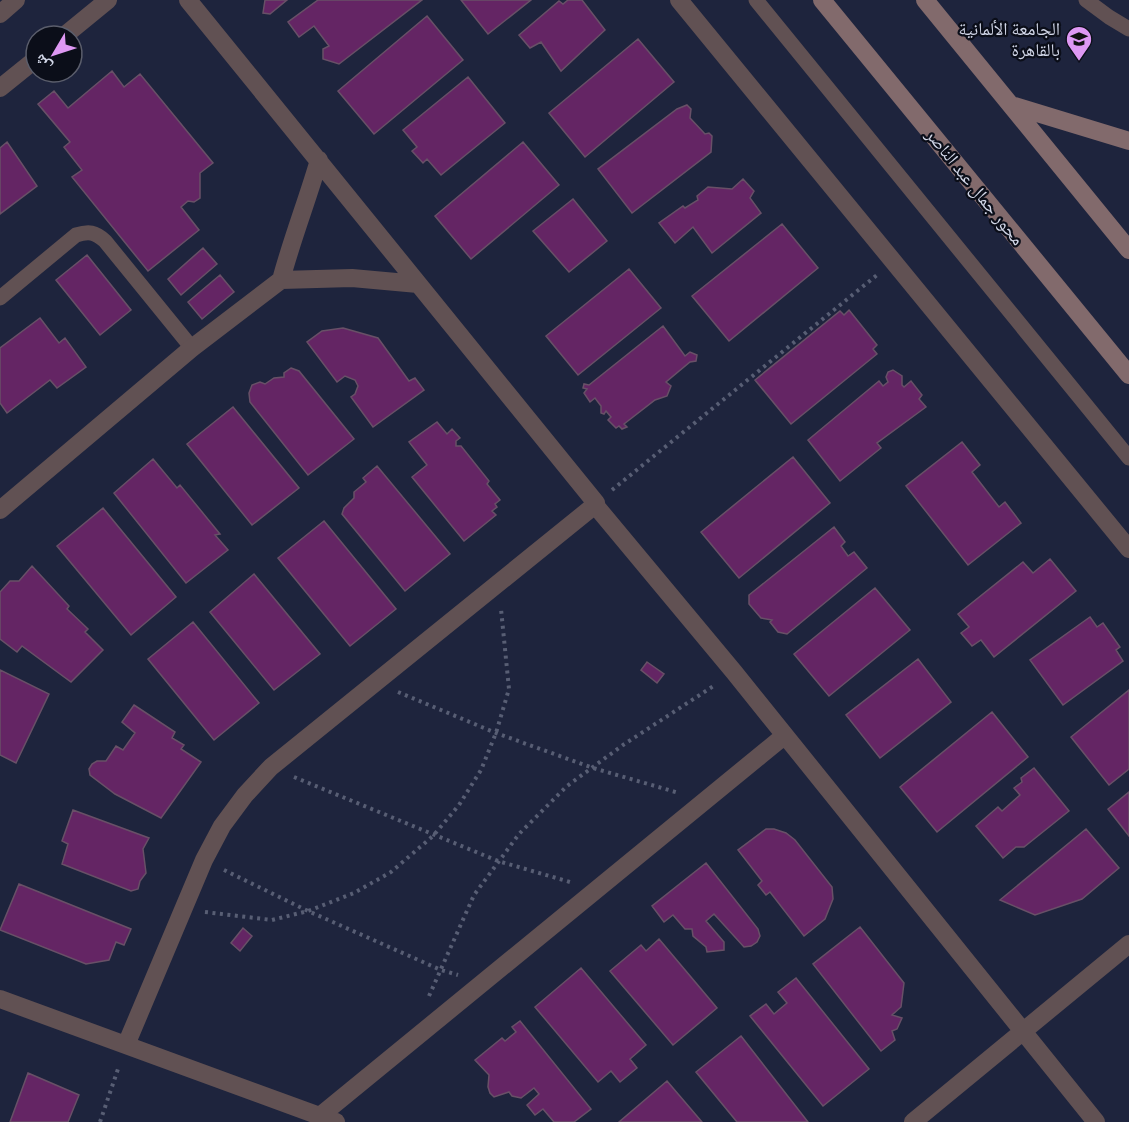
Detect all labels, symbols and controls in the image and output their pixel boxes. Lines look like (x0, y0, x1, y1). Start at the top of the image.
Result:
place label: الجامعة الألمانية بالقاهرة (959, 16, 1060, 67)
north arrow (24, 24, 84, 84)
school or university icon: الجامعة الألمانية بالقاهرة (1064, 24, 1094, 62)
text: ش (28, 47, 60, 77)
street label: محور جمال عبد الناصر (916, 122, 1030, 254)

